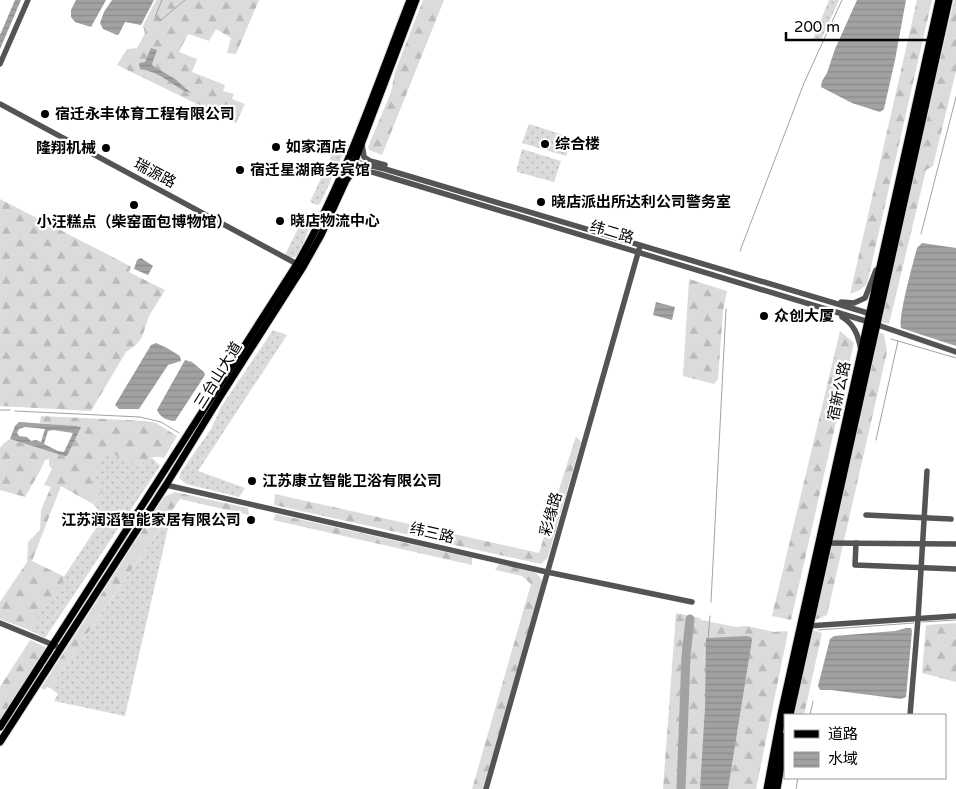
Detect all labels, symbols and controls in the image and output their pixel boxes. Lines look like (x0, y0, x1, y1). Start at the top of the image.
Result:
scale bar (786, 10, 930, 42)
text: 200 m (794, 18, 840, 36)
place label: 宿迁永丰体育工程有限公司 (55, 105, 235, 123)
marker: 宿迁永丰体育工程有限公司 (39, 108, 51, 120)
place label: 综合楼 (555, 135, 600, 153)
place label: 如家酒店 (286, 138, 346, 156)
marker: 综合楼 (539, 138, 551, 150)
place label: 隆翔机械 (36, 139, 96, 157)
marker: 如家酒店 (270, 141, 282, 153)
marker: 隆翔机械 (100, 142, 112, 154)
street label: 瑞源路 (131, 154, 179, 192)
place label: 宿迁星湖商务宾馆 (250, 161, 370, 179)
marker: 宿迁星湖商务宾馆 (234, 164, 246, 176)
place label: 晓店派出所达利公司警务室 (551, 193, 731, 211)
marker: 晓店派出所达利公司警务室 (535, 196, 547, 208)
marker: 小汪糕点（柴窑面包博物馆） (128, 199, 140, 211)
place label: 晓店物流中心 (290, 212, 380, 230)
place label: 小汪糕点（柴窑面包博物馆） (36, 213, 232, 231)
marker: 晓店物流中心 (274, 215, 286, 227)
street label: 纬二路 (588, 217, 636, 247)
place label: 众创大厦 (774, 307, 834, 325)
marker: 众创大厦 (758, 310, 770, 322)
street label: 三台山大道 (190, 338, 246, 412)
street label: 宿新公路 (824, 360, 854, 422)
place label: 江苏康立智能卫浴有限公司 (262, 472, 442, 490)
marker: 江苏康立智能卫浴有限公司 (246, 475, 258, 487)
street label: 彩缘路 (536, 490, 566, 538)
place label: 江苏润滔智能家居有限公司 (61, 511, 241, 529)
marker: 江苏润滔智能家居有限公司 (245, 514, 257, 526)
street label: 纬三路 (408, 519, 456, 547)
legend (784, 714, 946, 779)
text: 道路 (828, 725, 858, 743)
text: 水域 (828, 750, 858, 768)

